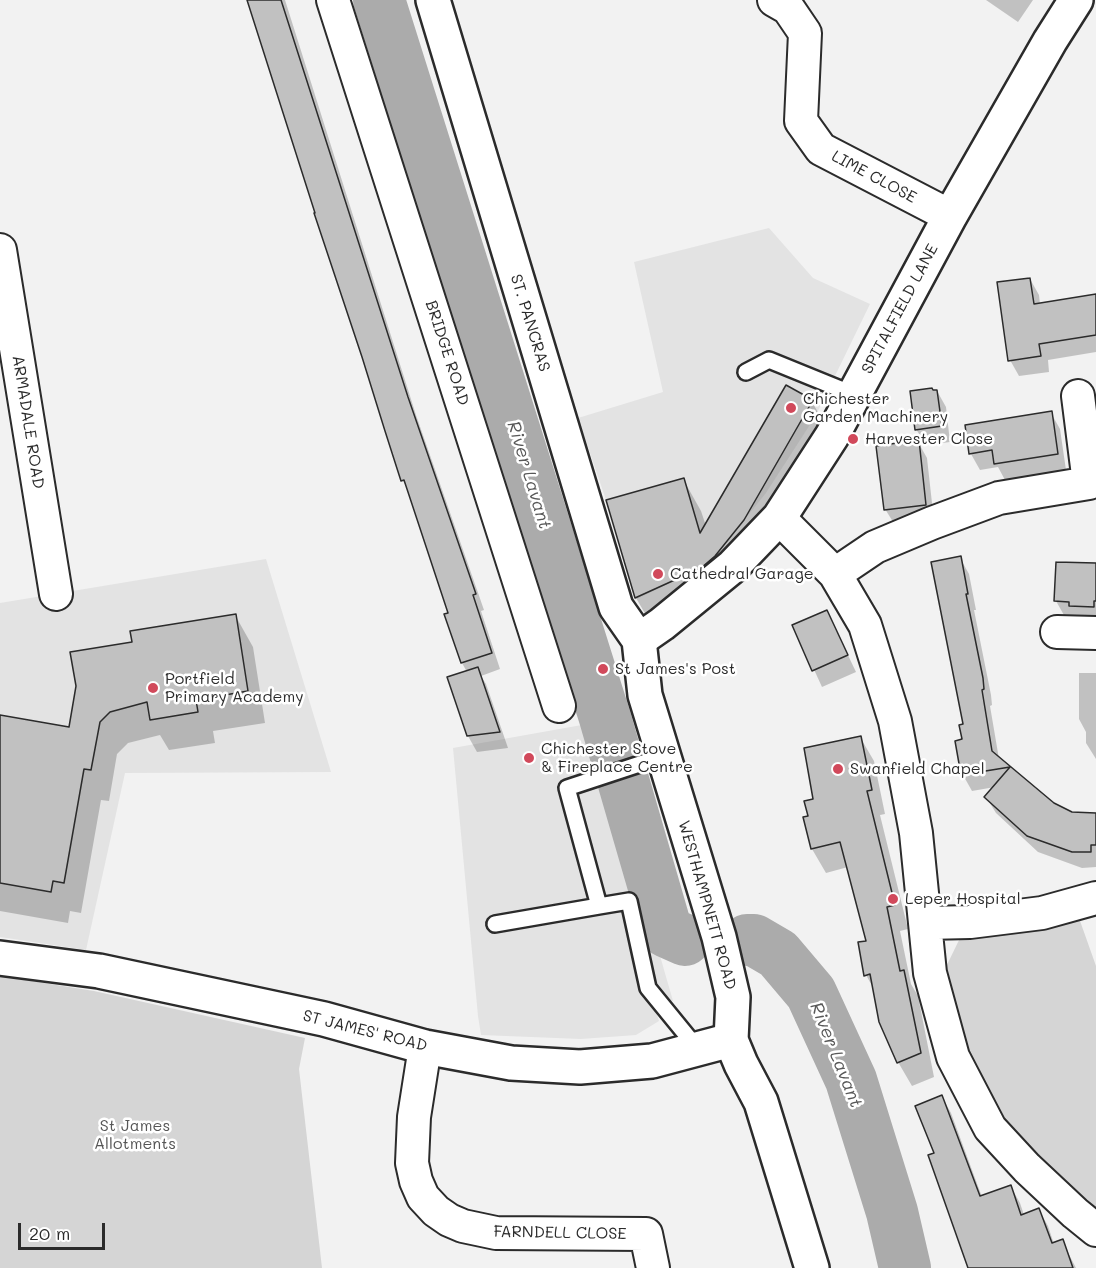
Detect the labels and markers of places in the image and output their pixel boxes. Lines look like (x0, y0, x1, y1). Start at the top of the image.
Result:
place label: Chichester Garden Machinery (803, 389, 948, 427)
marker: Chichester Garden Machinery (784, 401, 798, 415)
place label: Harvester Close (865, 429, 993, 449)
marker: Harvester Close (846, 432, 860, 446)
place label: Cathedral Garage (670, 564, 814, 584)
marker: Cathedral Garage (651, 567, 665, 581)
place label: St James's Post (615, 659, 736, 679)
marker: St James's Post (596, 662, 610, 676)
place label: Portfield Primary Academy (165, 669, 304, 707)
marker: Portfield Primary Academy (146, 681, 160, 695)
place label: Chichester Stove & Fireplace Centre (541, 739, 693, 777)
marker: Chichester Stove & Fireplace Centre (522, 751, 536, 765)
place label: Swanfield Chapel (850, 759, 985, 779)
marker: Swanfield Chapel (831, 762, 845, 776)
place label: Leper Hospital (905, 889, 1021, 909)
marker: Leper Hospital (886, 892, 900, 906)

